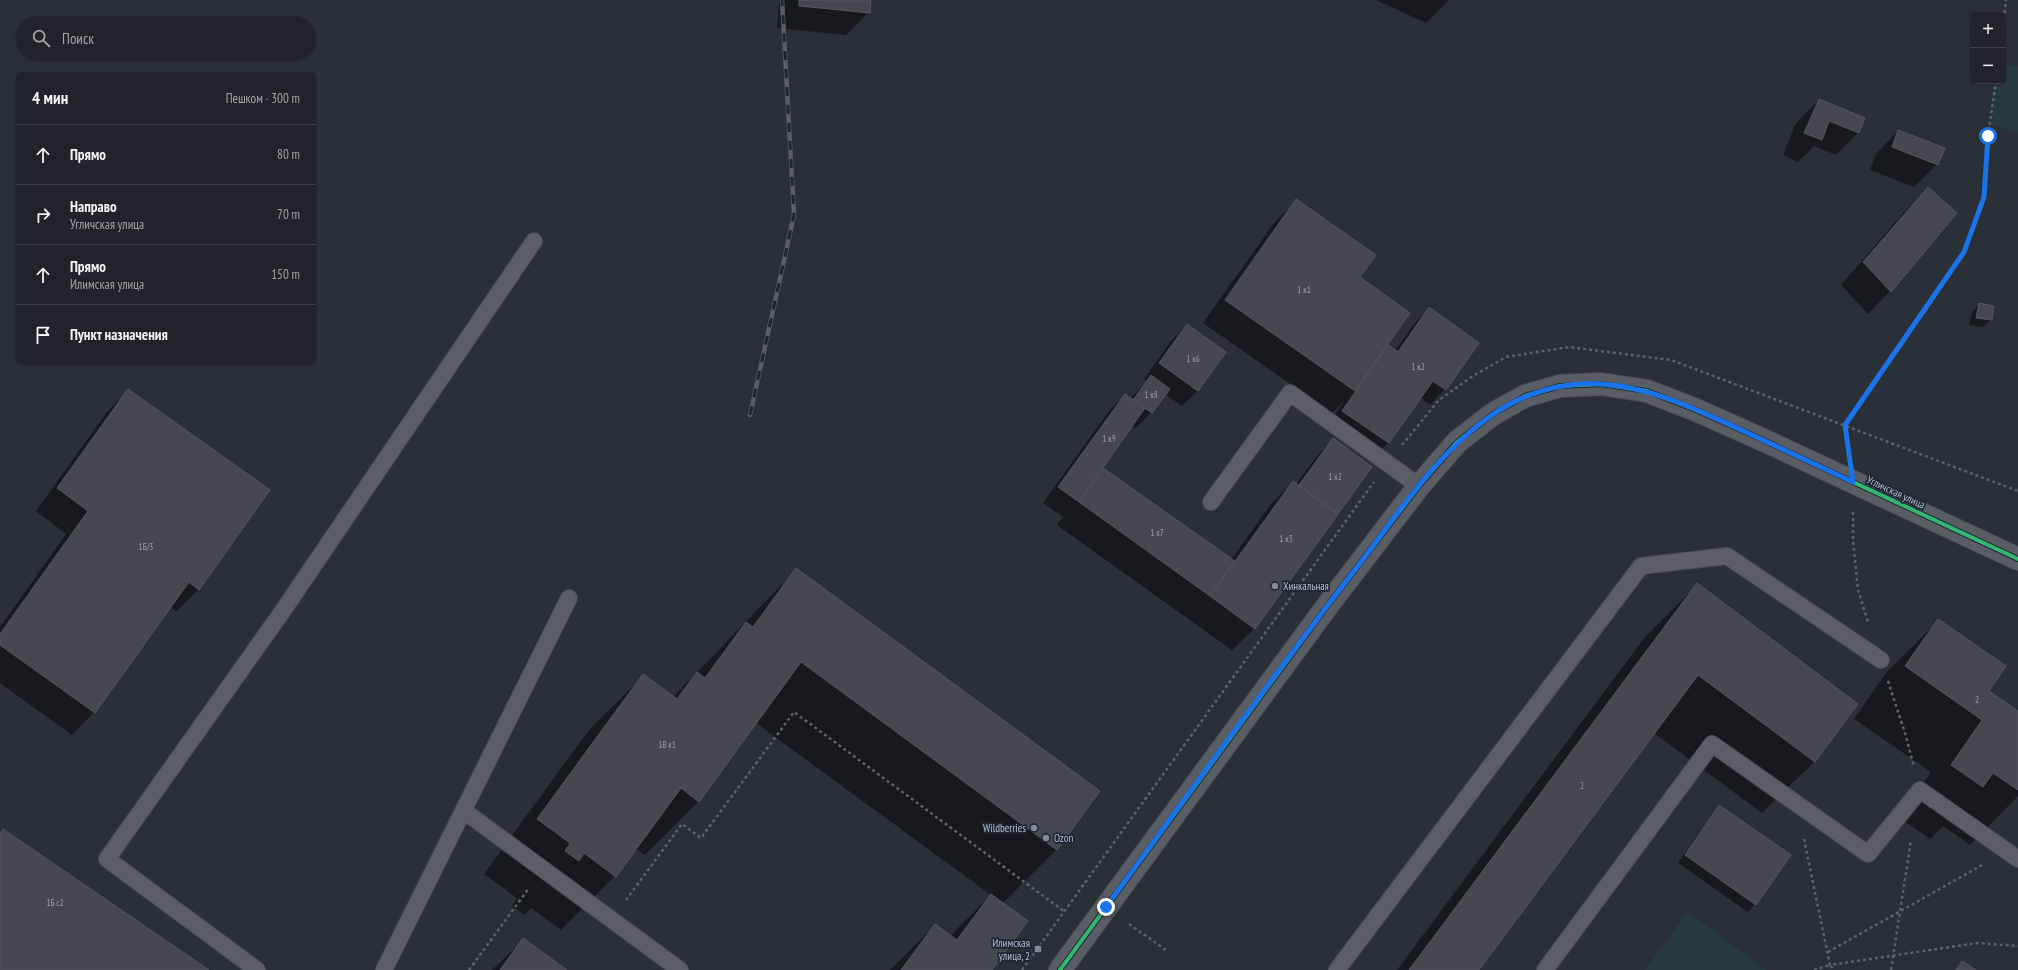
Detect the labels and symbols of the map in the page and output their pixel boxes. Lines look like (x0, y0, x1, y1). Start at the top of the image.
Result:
route start (1979, 127, 1997, 145)
house number: 1 к1 (1297, 284, 1311, 295)
house number: 1 к6 (1186, 353, 1200, 364)
house number: 1 к2 (1411, 361, 1425, 372)
house number: 1 к8 (1144, 389, 1158, 400)
house number: 1 к9 (1102, 433, 1116, 444)
house number: 1 к2 (1328, 471, 1342, 482)
street label: Угличская улица (1865, 472, 1927, 512)
house number: 1 к7 (1150, 527, 1164, 538)
house number: 1 к3 (1279, 533, 1293, 544)
house number: 1Б/3 (139, 541, 153, 552)
place label: Хинкальная (1283, 579, 1329, 593)
marker: Хинкальная (1270, 581, 1280, 591)
house number: 2 (1975, 694, 1979, 705)
house number: 1В к1 (658, 739, 676, 750)
house number: 2 (1580, 780, 1584, 791)
place label: Wildberries (983, 821, 1026, 835)
marker: Wildberries (1029, 823, 1039, 833)
place label: Ozon (1054, 831, 1073, 845)
marker: Ozon (1041, 833, 1051, 843)
house number: 1Б с2 (46, 897, 64, 908)
route end (1097, 898, 1115, 916)
place label: Илимская улица, 2 (992, 936, 1030, 963)
marker: Илимская улица, 2 (1033, 944, 1043, 954)

